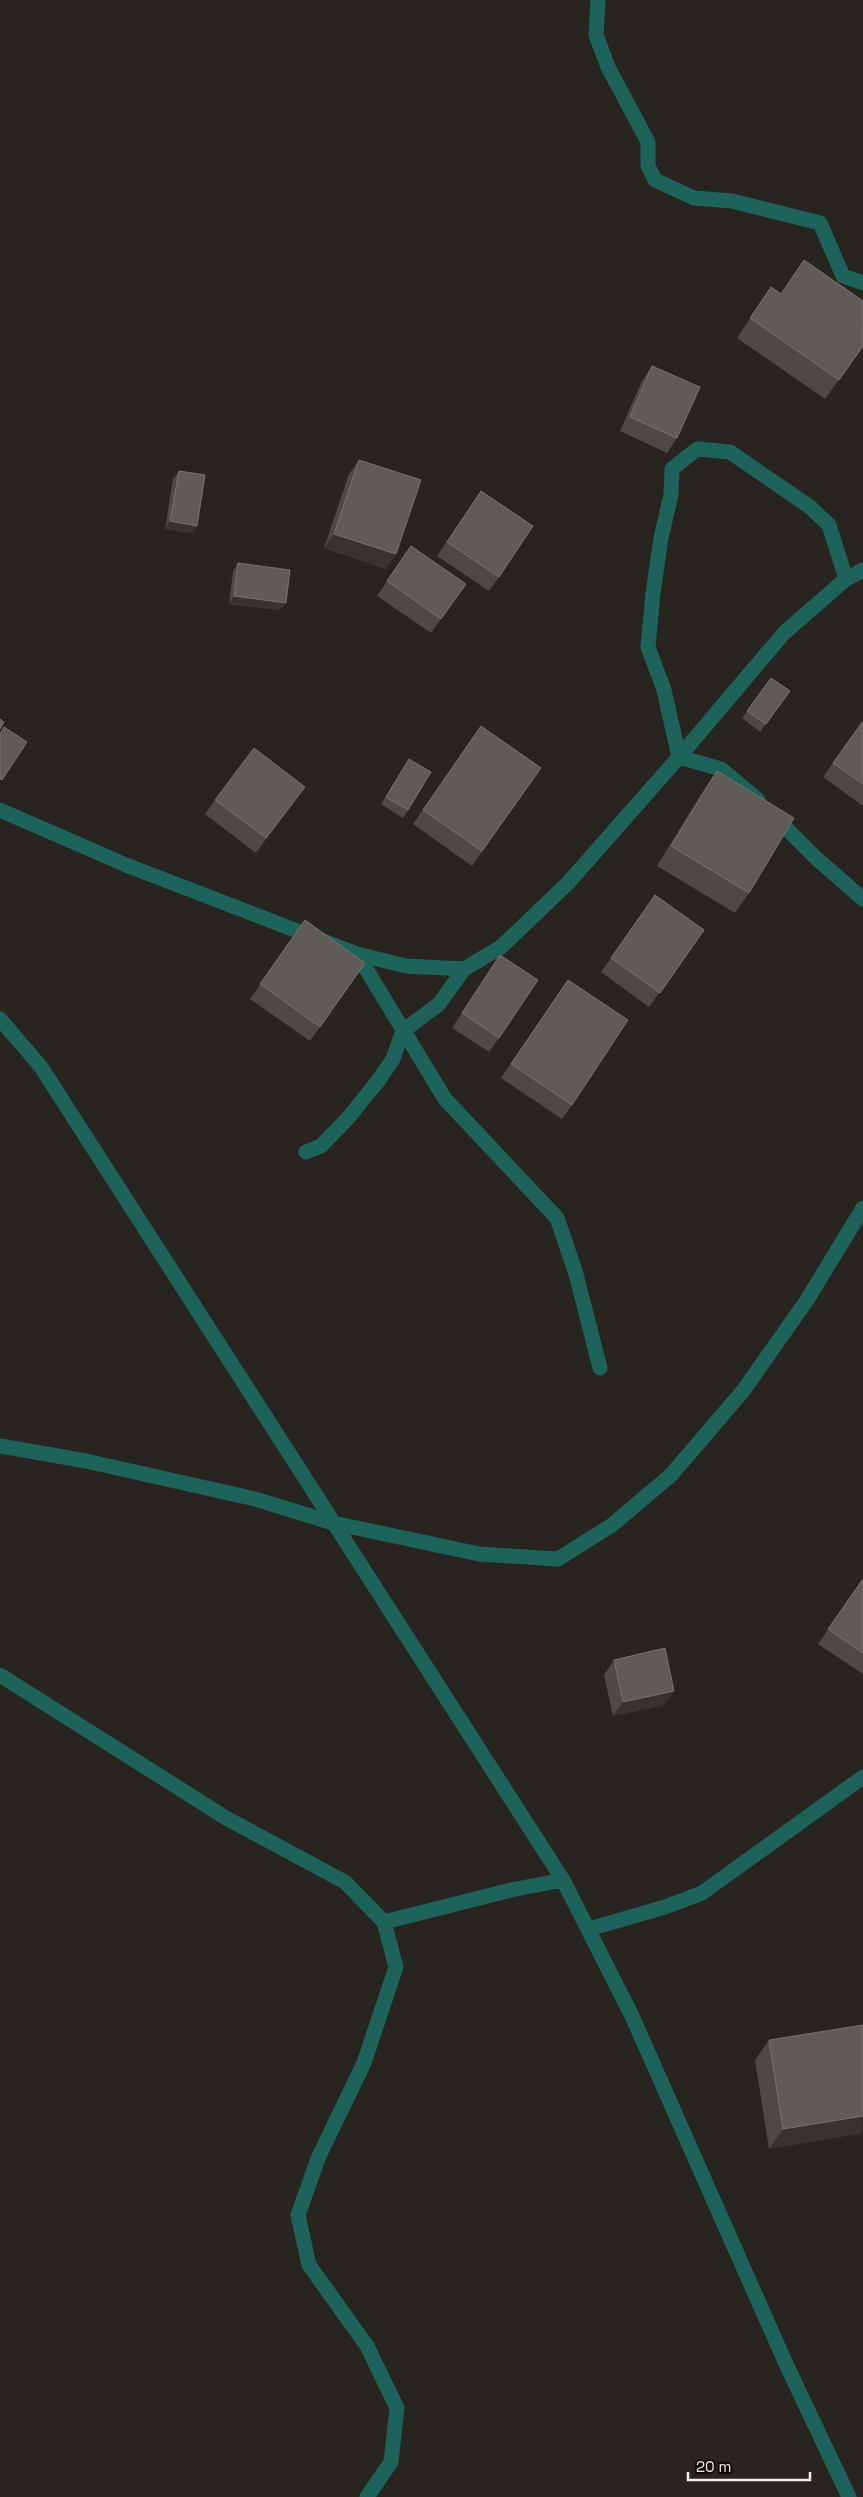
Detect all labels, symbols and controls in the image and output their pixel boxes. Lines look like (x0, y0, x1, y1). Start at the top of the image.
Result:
scale bar (688, 2450, 810, 2482)
text: 20 m (696, 2457, 731, 2476)

